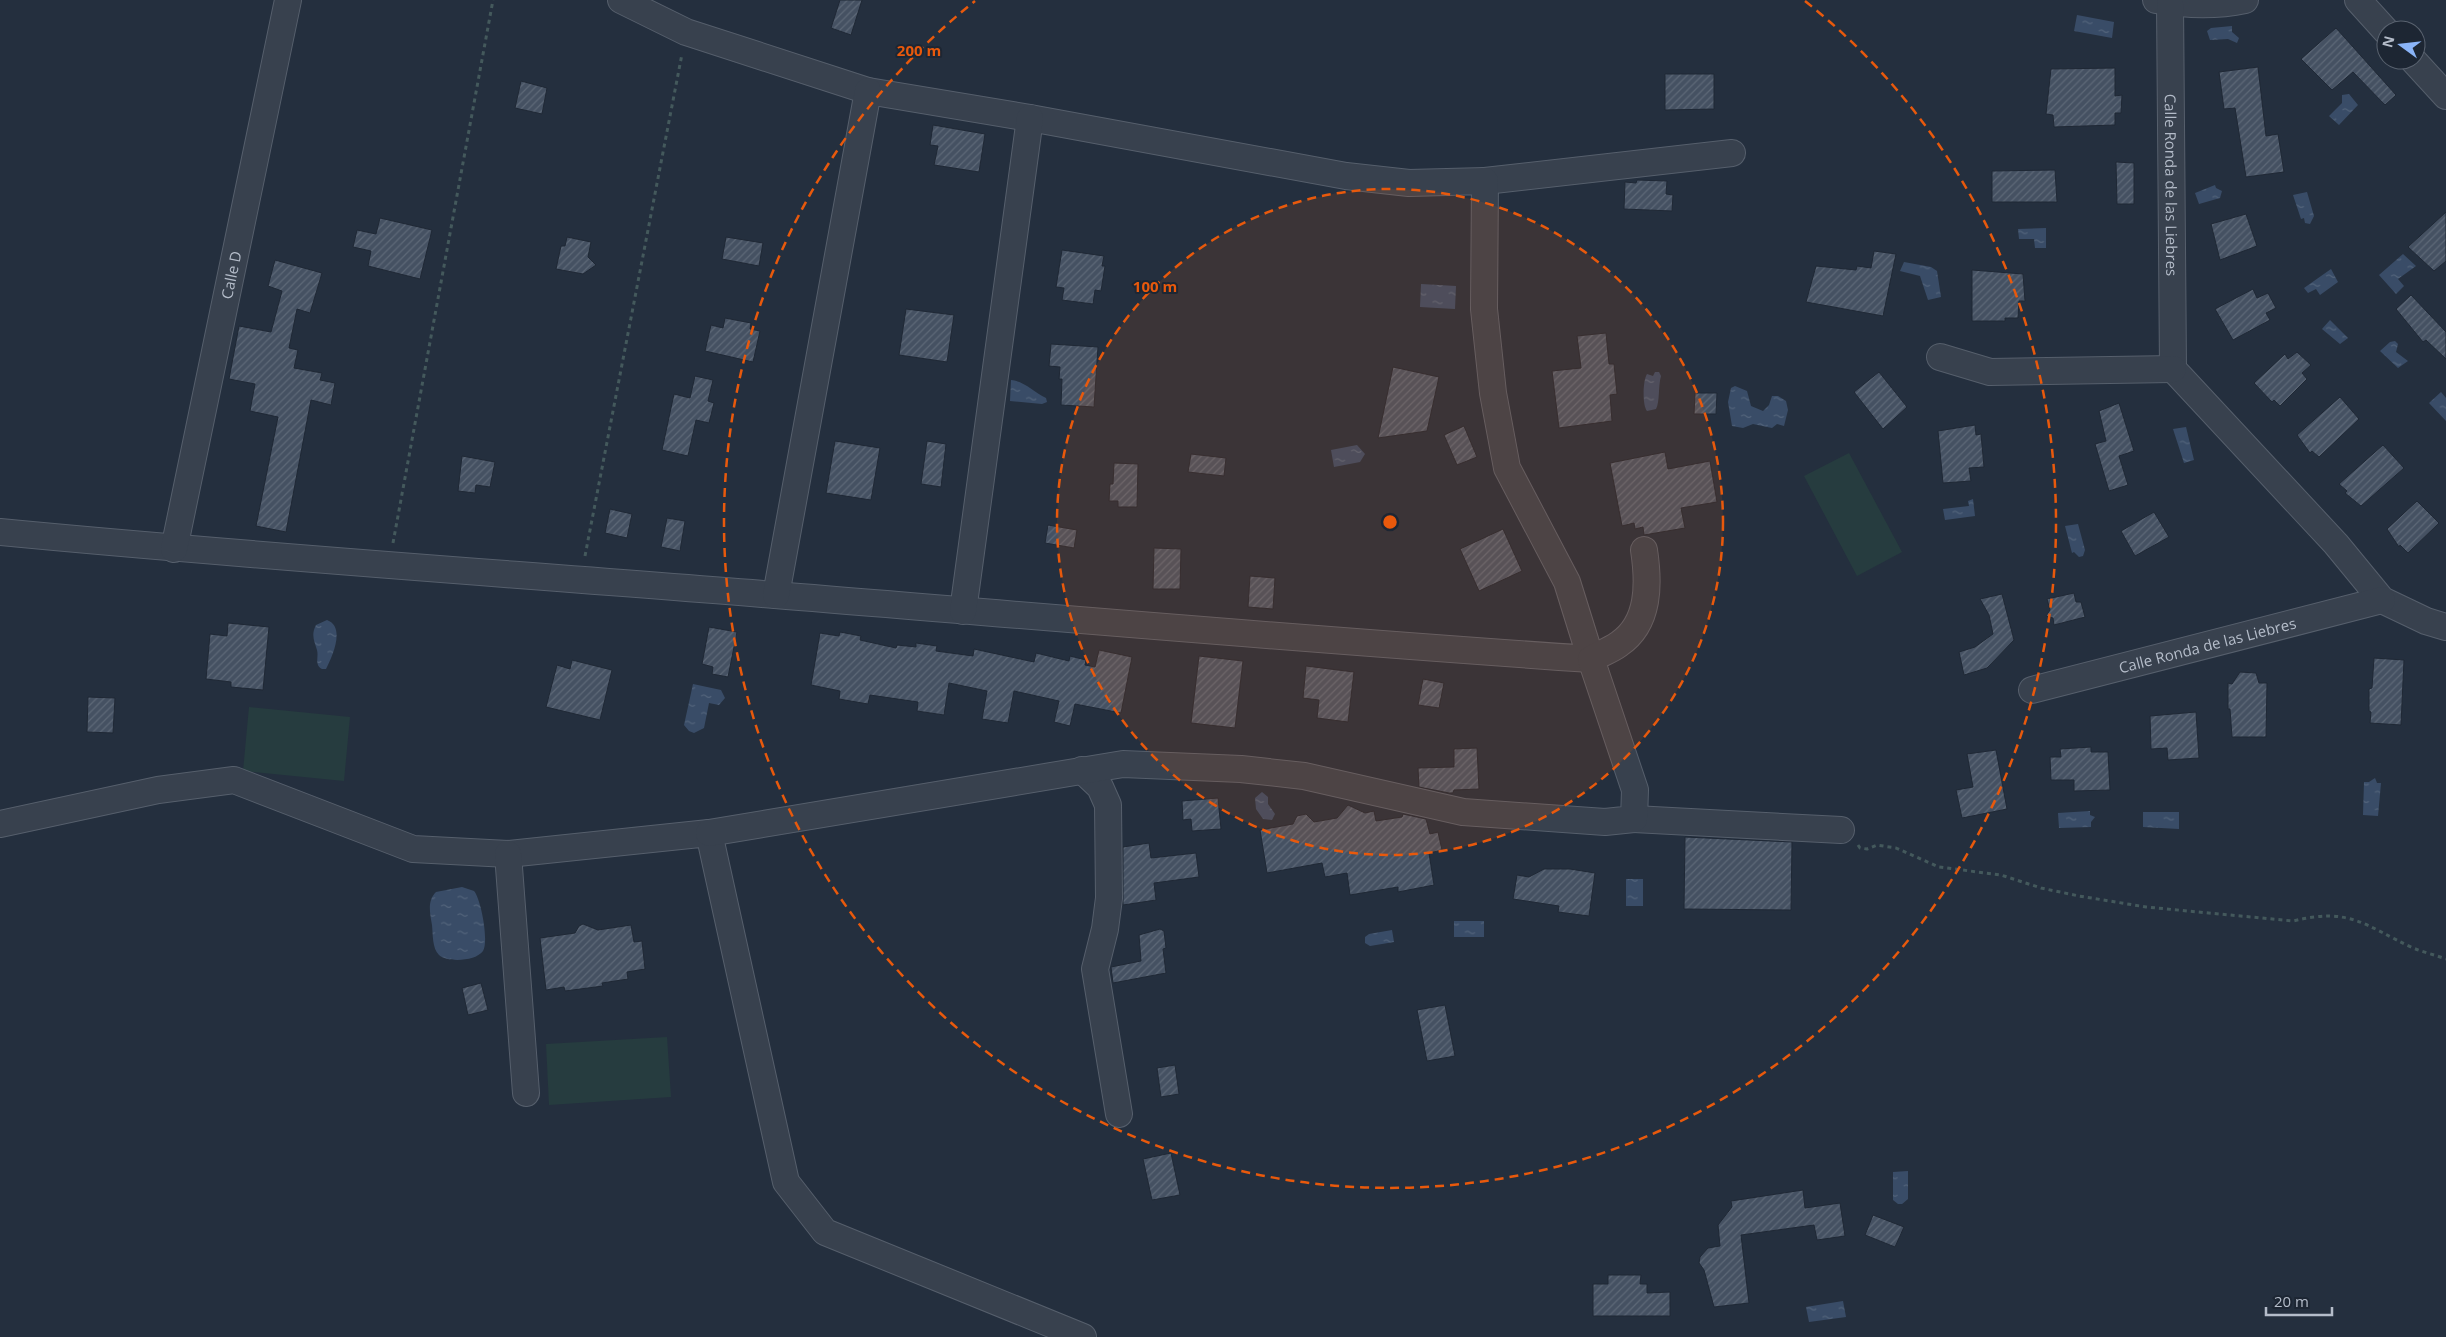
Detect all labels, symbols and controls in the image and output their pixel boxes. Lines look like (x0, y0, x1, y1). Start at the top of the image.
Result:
north arrow (2376, 20, 2426, 70)
text: N (2377, 34, 2399, 49)
text: 200 m (897, 40, 941, 60)
street label: Calle Ronda de las Liebres (2161, 94, 2182, 276)
street label: Calle D (216, 249, 246, 301)
text: 100 m (1133, 276, 1177, 296)
centre of rings (1381, 513, 1399, 531)
street label: Calle Ronda de las Liebres (2116, 613, 2298, 677)
scale bar (2266, 1284, 2332, 1316)
text: 20 m (2274, 1291, 2309, 1311)

